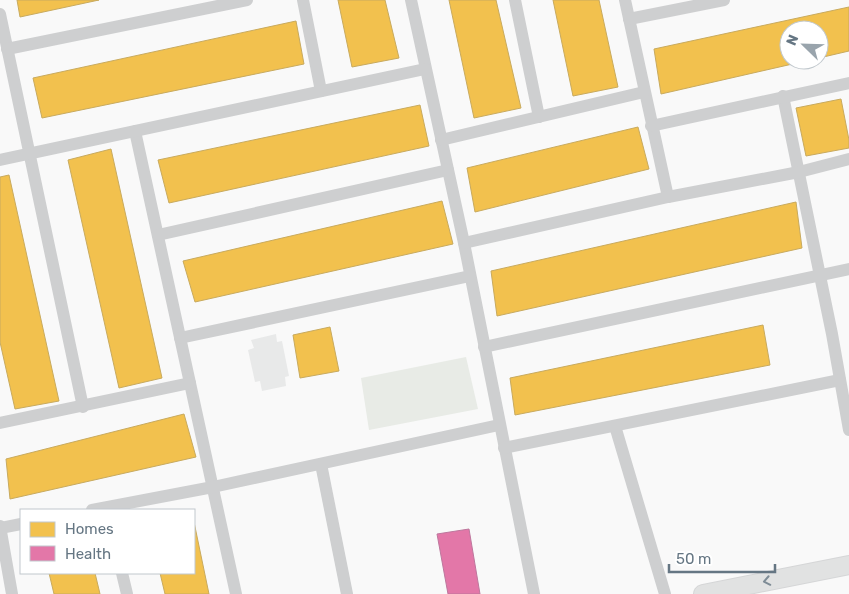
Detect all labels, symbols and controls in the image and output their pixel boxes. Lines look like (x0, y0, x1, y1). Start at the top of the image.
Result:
north arrow (779, 20, 829, 70)
text: N (783, 32, 802, 48)
legend (20, 509, 195, 574)
text: Homes (65, 520, 114, 538)
scale bar (669, 542, 775, 574)
text: Health (65, 545, 111, 563)
text: 50 m (676, 550, 711, 568)
one-way arrow (762, 576, 771, 586)

